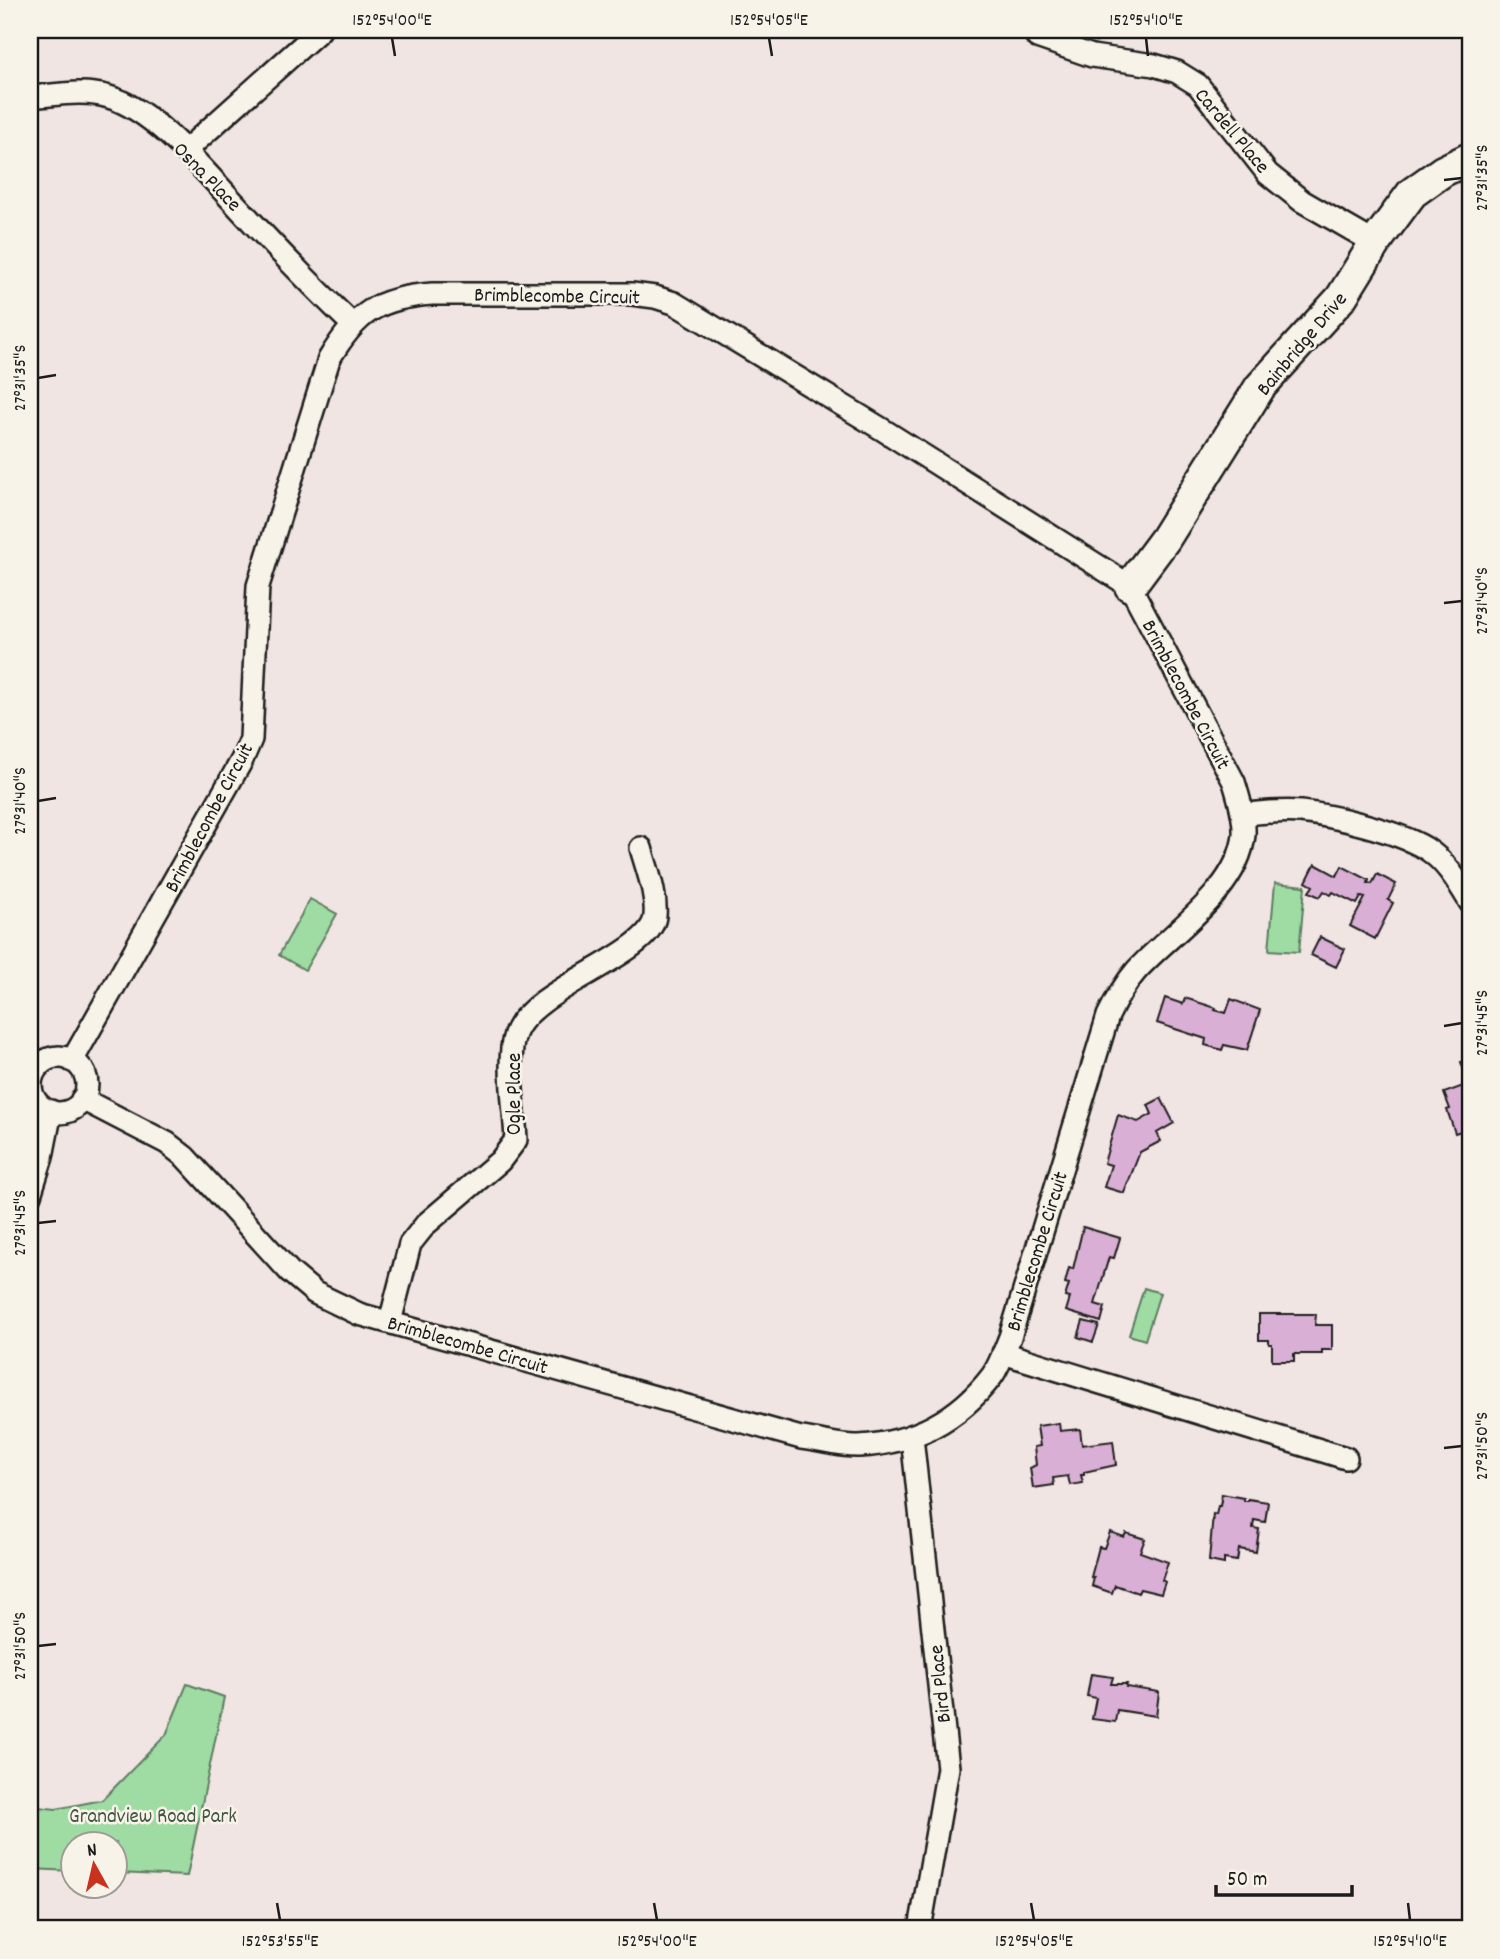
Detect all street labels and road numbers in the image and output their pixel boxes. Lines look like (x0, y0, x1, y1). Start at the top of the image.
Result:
street label: Cardell Place (1186, 82, 1276, 181)
street label: Osna Place (165, 136, 247, 220)
street label: Brimblecombe Circuit (474, 282, 640, 314)
street label: Bainbridge Drive (1251, 286, 1356, 403)
street label: Brimblecombe Circuit (1132, 615, 1237, 776)
street label: Brimblecombe Circuit (158, 738, 263, 899)
street label: Ogle Place (501, 1053, 531, 1135)
street label: Brimblecombe Circuit (1000, 1168, 1078, 1336)
street label: Brimblecombe Circuit (383, 1310, 551, 1384)
street label: Bird Place (923, 1643, 961, 1724)

